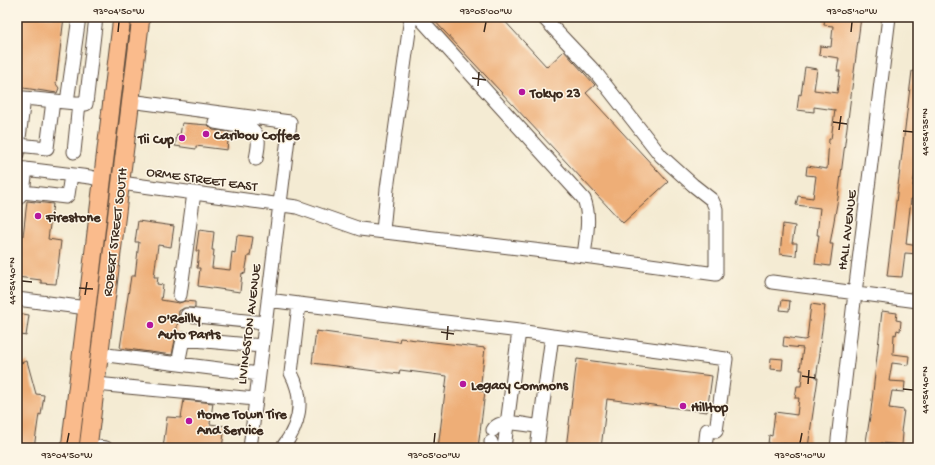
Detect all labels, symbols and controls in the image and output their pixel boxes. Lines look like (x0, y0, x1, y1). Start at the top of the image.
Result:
text: 93°04'50"W (92, 6, 145, 18)
text: 93°05'00"W (459, 6, 513, 18)
text: 93°05'10"W (826, 6, 878, 18)
place label: Tokyo 23 (529, 86, 581, 103)
marker: Tokyo 23 (517, 87, 527, 97)
text: 44°54'35"N (920, 108, 932, 156)
place label: Caribou Coffee (213, 128, 301, 145)
marker: Caribou Coffee (201, 129, 211, 139)
place label: Tii Cup (137, 132, 174, 149)
marker: Tii Cup (177, 133, 187, 143)
street label: ORME STREET EAST (145, 164, 259, 197)
street label: ROBERT STREET SOUTH (100, 166, 133, 298)
street label: HALL AVENUE (835, 188, 862, 271)
place label: Firestone (45, 210, 101, 227)
marker: Firestone (33, 211, 43, 221)
text: 44°54'40"N (7, 257, 19, 305)
street label: LIVINGSTON AVENUE (235, 262, 266, 385)
place label: O'Reilly Auto Parts (157, 311, 221, 344)
marker: O'Reilly Auto Parts (145, 320, 155, 330)
text: 44°54'40"N (920, 366, 932, 414)
place label: Legacy Commons (471, 378, 569, 395)
marker: Legacy Commons (458, 379, 468, 389)
place label: Hilltop (691, 400, 728, 417)
marker: Hilltop (678, 401, 688, 411)
place label: Home Town Tire And Service (196, 407, 288, 440)
marker: Home Town Tire And Service (184, 416, 194, 426)
text: 93°04'50"W (40, 450, 93, 462)
text: 93°05'00"W (407, 450, 461, 462)
text: 93°05'10"W (774, 450, 826, 462)

